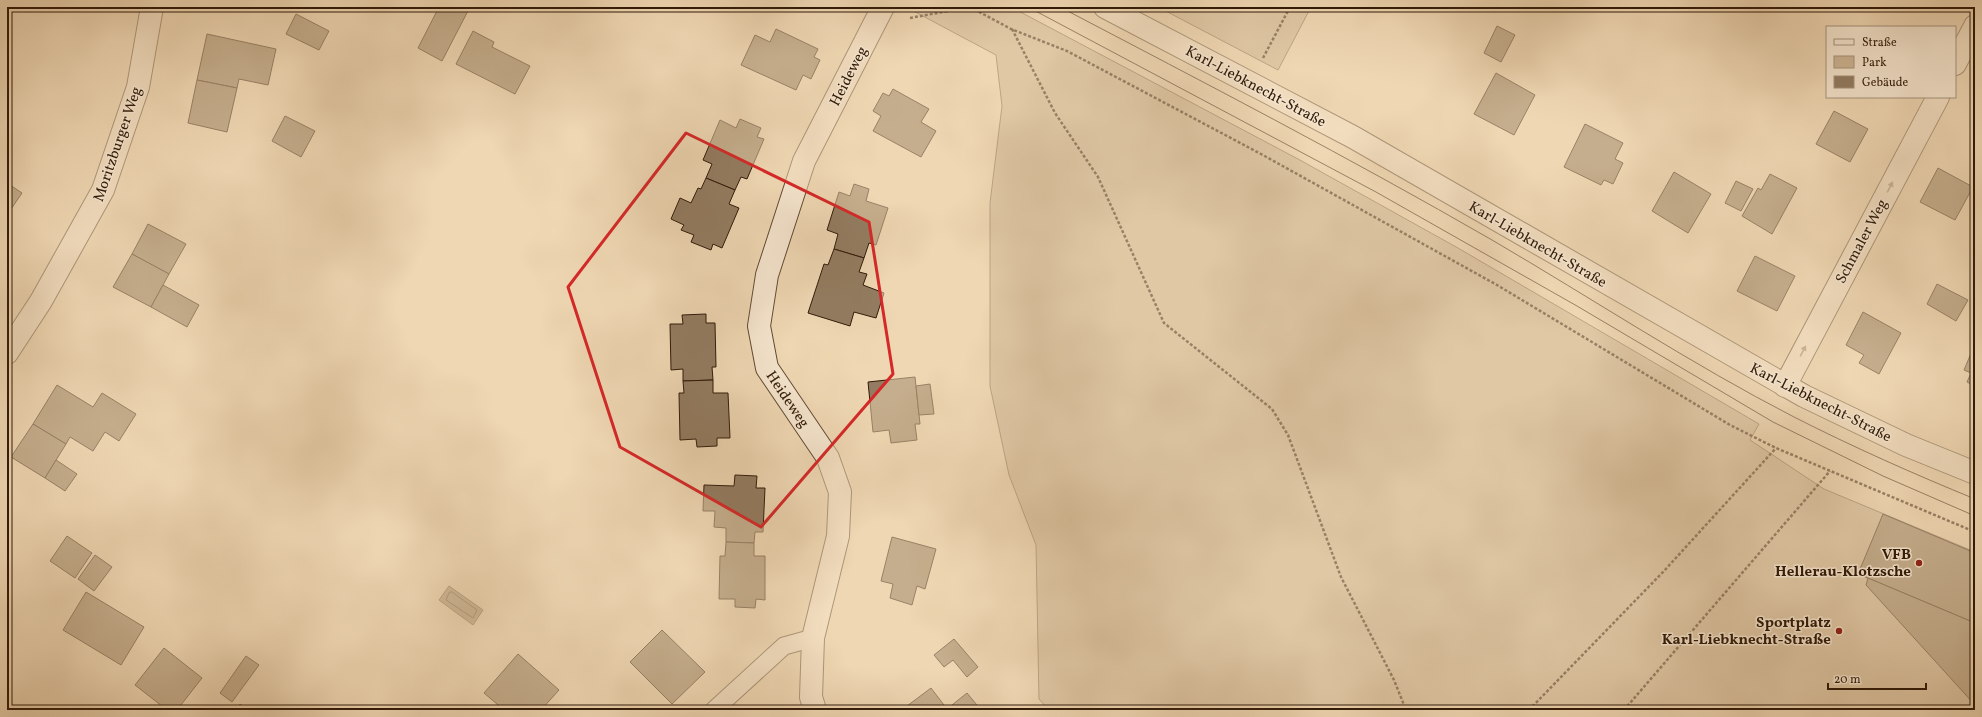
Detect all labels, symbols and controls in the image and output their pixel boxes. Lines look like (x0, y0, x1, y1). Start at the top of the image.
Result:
legend (1826, 26, 1956, 98)
text: Straße (1862, 35, 1897, 51)
street label: Karl-Liebknecht-Straße (1181, 41, 1329, 133)
street label: Heideweg (825, 43, 874, 110)
text: Park (1862, 55, 1887, 71)
text: Gebäude (1862, 75, 1909, 91)
street label: Moritzburger Weg (89, 84, 148, 205)
one-way arrow (1887, 181, 1893, 193)
street label: Schmaler Weg (1831, 195, 1894, 288)
street label: Karl-Liebknecht-Straße (1464, 197, 1610, 294)
one-way arrow (1800, 346, 1806, 357)
street label: Karl-Liebknecht-Straße (1746, 358, 1895, 448)
street label: Heideweg (760, 367, 814, 433)
place label: VFB Hellerau-Klotzsche (1775, 545, 1911, 583)
marker: VFB Hellerau-Klotzsche (1914, 558, 1924, 568)
place label: Sportplatz Karl-Liebknecht-Straße (1662, 613, 1831, 651)
marker: Sportplatz Karl-Liebknecht-Straße (1834, 626, 1844, 636)
scale bar (1828, 665, 1926, 691)
text: 20 m (1834, 672, 1861, 688)

